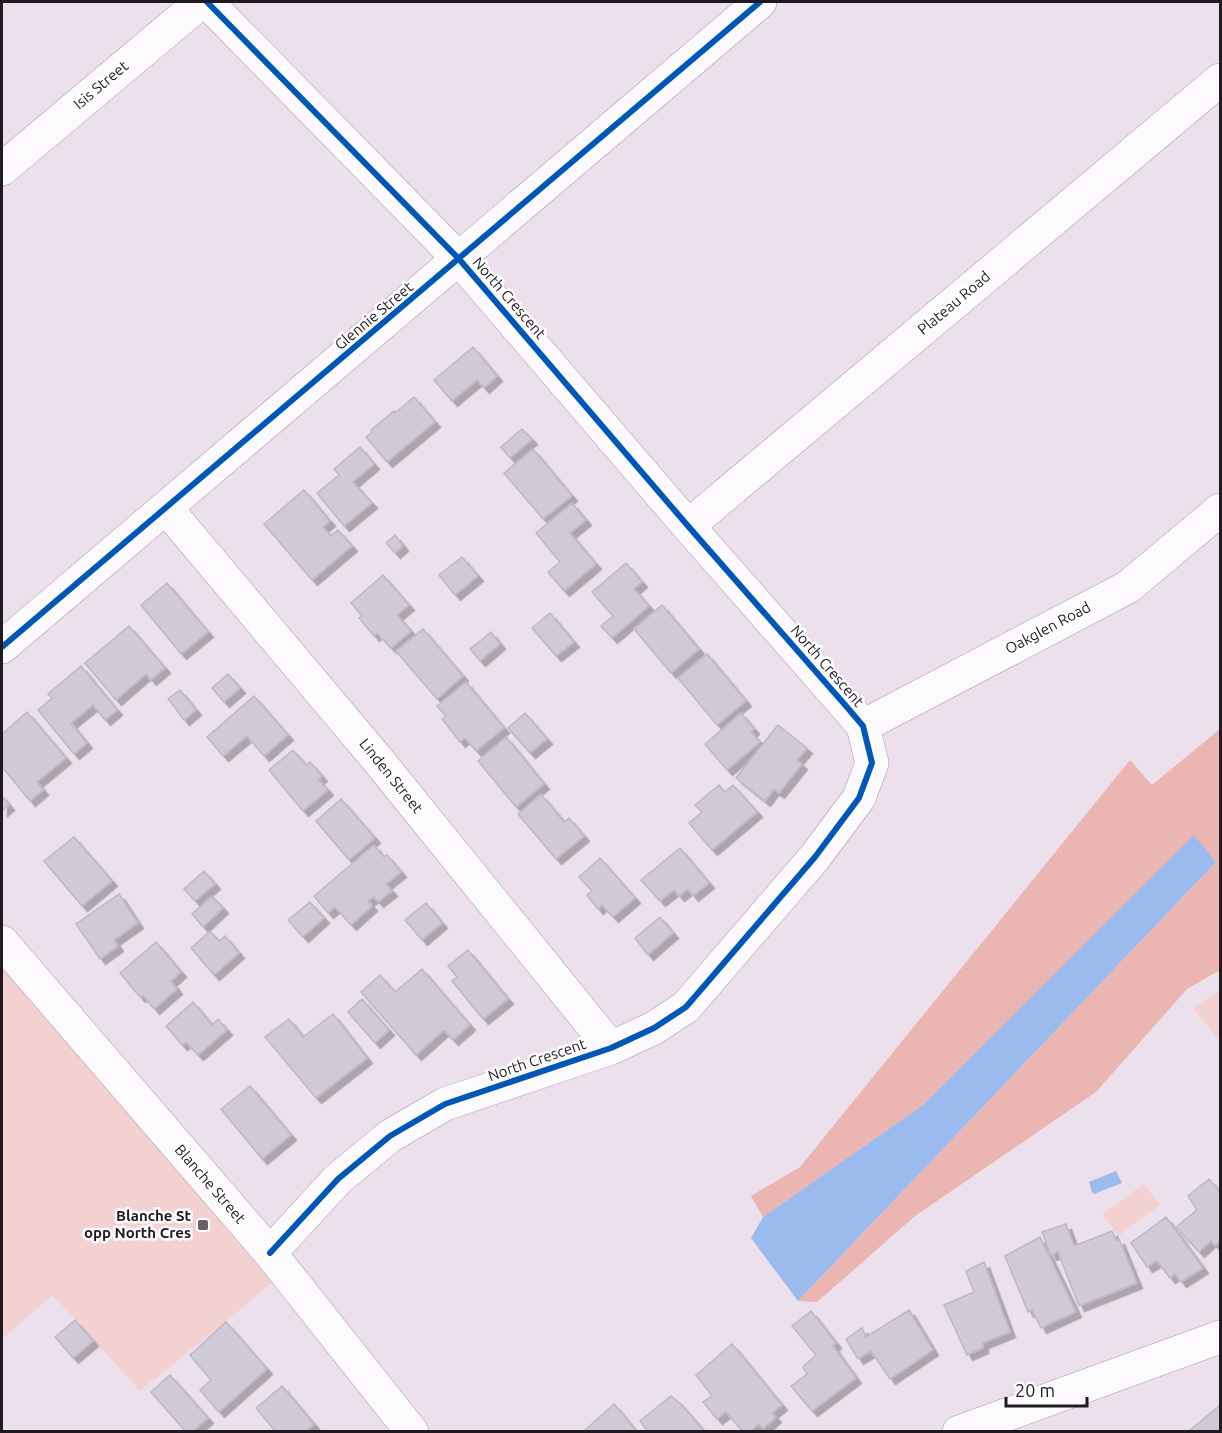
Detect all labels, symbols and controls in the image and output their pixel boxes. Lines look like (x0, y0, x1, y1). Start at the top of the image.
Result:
street label: Isis Street (70, 57, 131, 112)
street label: North Crescent (469, 253, 549, 342)
street label: Plateau Road (914, 267, 993, 338)
street label: Glennie Street (331, 278, 416, 353)
street label: Oakglen Road (1002, 598, 1093, 657)
street label: North Crescent (787, 621, 867, 710)
street label: Linden Street (356, 735, 427, 816)
street label: North Crescent (486, 1035, 588, 1084)
street label: Blanche Street (172, 1141, 249, 1227)
place label: Blanche St opp North Cres (84, 1207, 192, 1241)
marker: Blanche St opp North Cres (196, 1218, 210, 1232)
scale bar (1006, 1370, 1087, 1408)
text: 20 m (1015, 1380, 1055, 1400)

